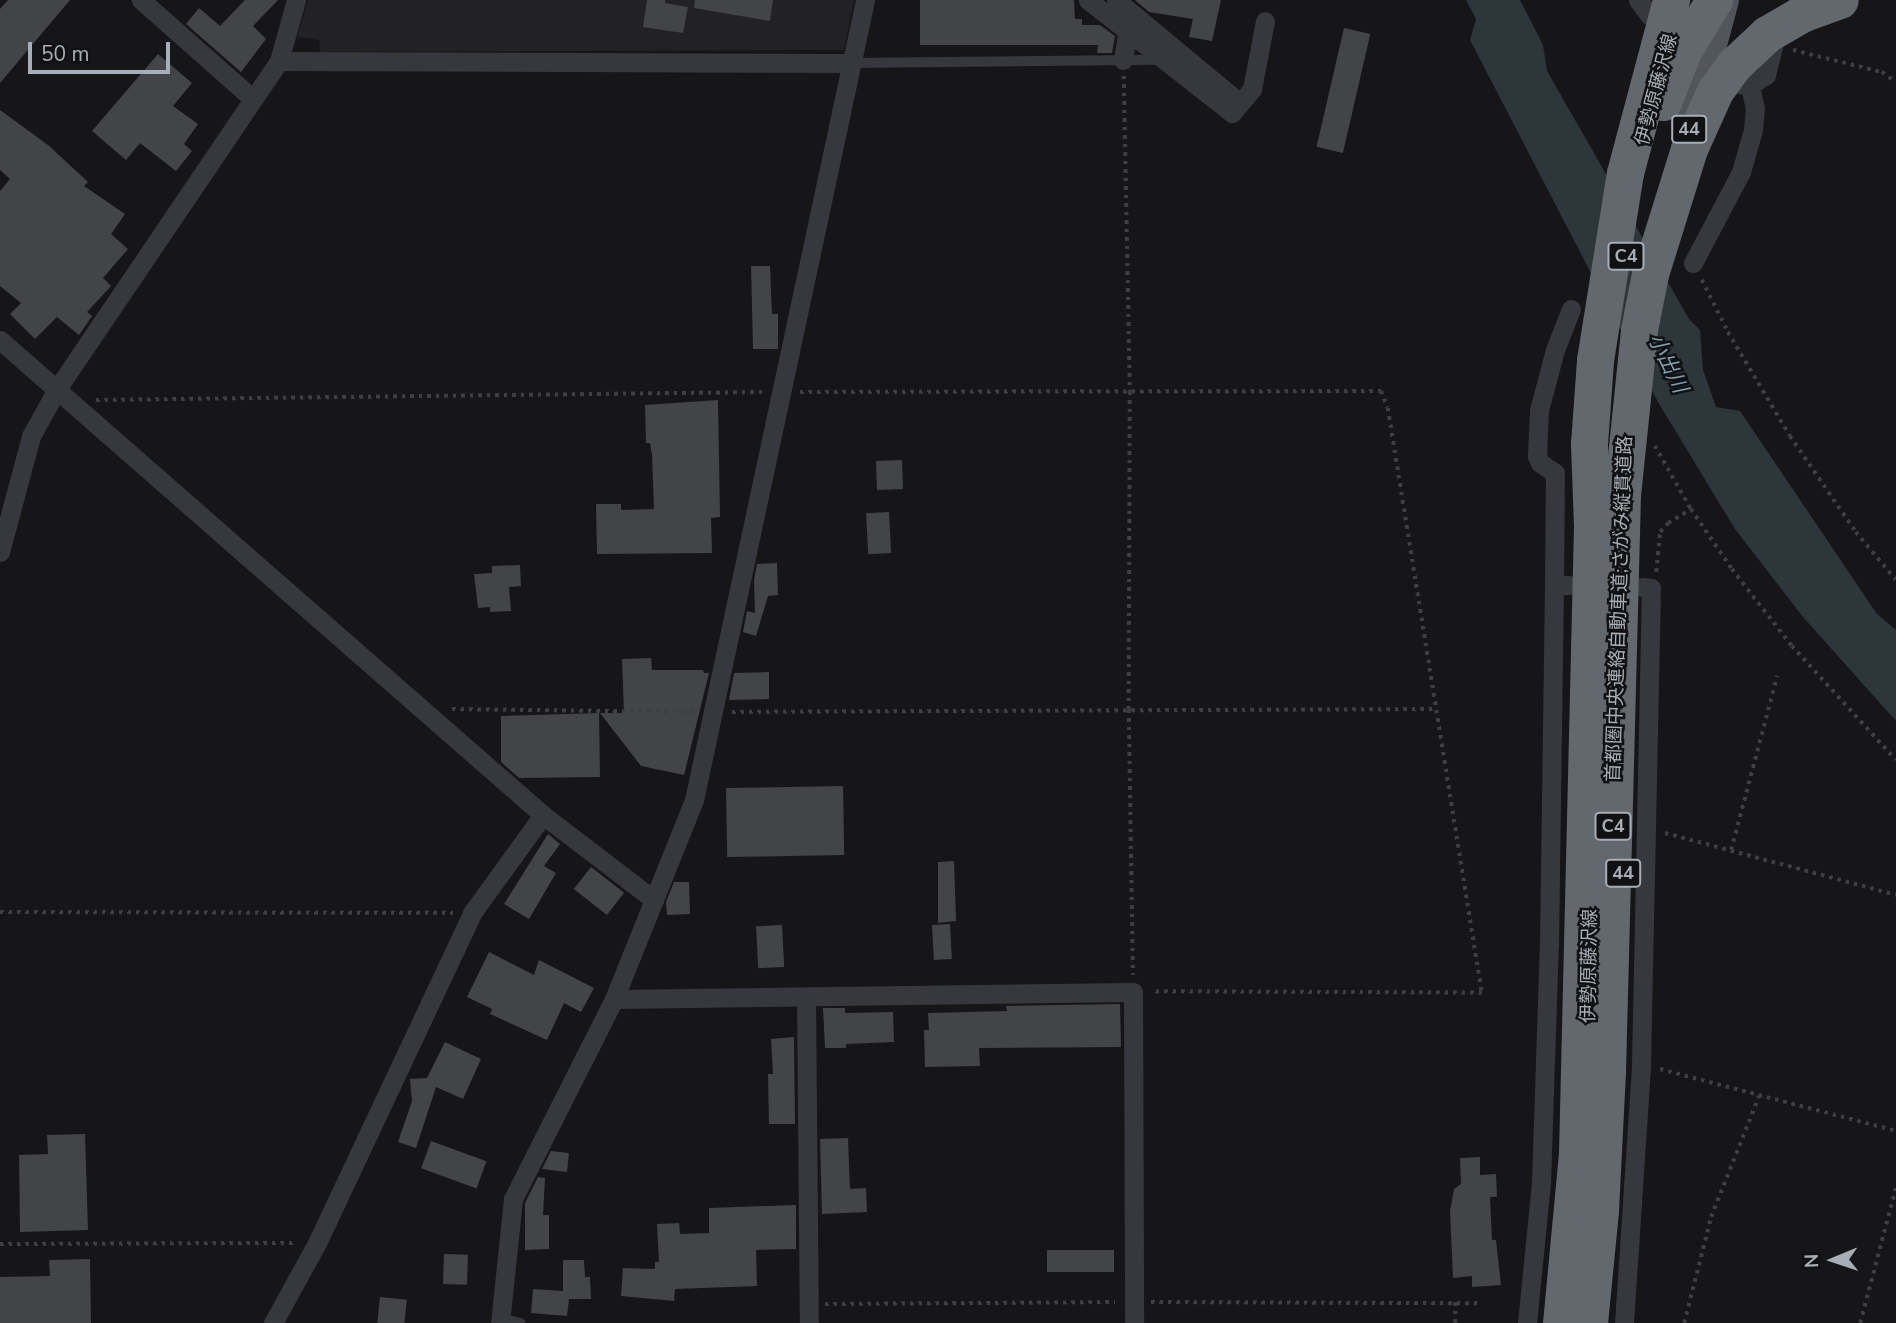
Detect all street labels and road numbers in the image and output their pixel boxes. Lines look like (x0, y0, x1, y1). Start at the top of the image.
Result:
street label: 伊勢原藤沢線 (1631, 32, 1683, 148)
road number: 44 (1670, 114, 1708, 144)
road number: C4 (1607, 242, 1645, 270)
street label: 首都圏中央連絡自動車道;さがみ縦貫道路 (1603, 436, 1637, 782)
road number: C4 (1594, 812, 1632, 840)
road number: 44 (1604, 858, 1642, 888)
street label: 伊勢原藤沢線 (1578, 909, 1602, 1023)

